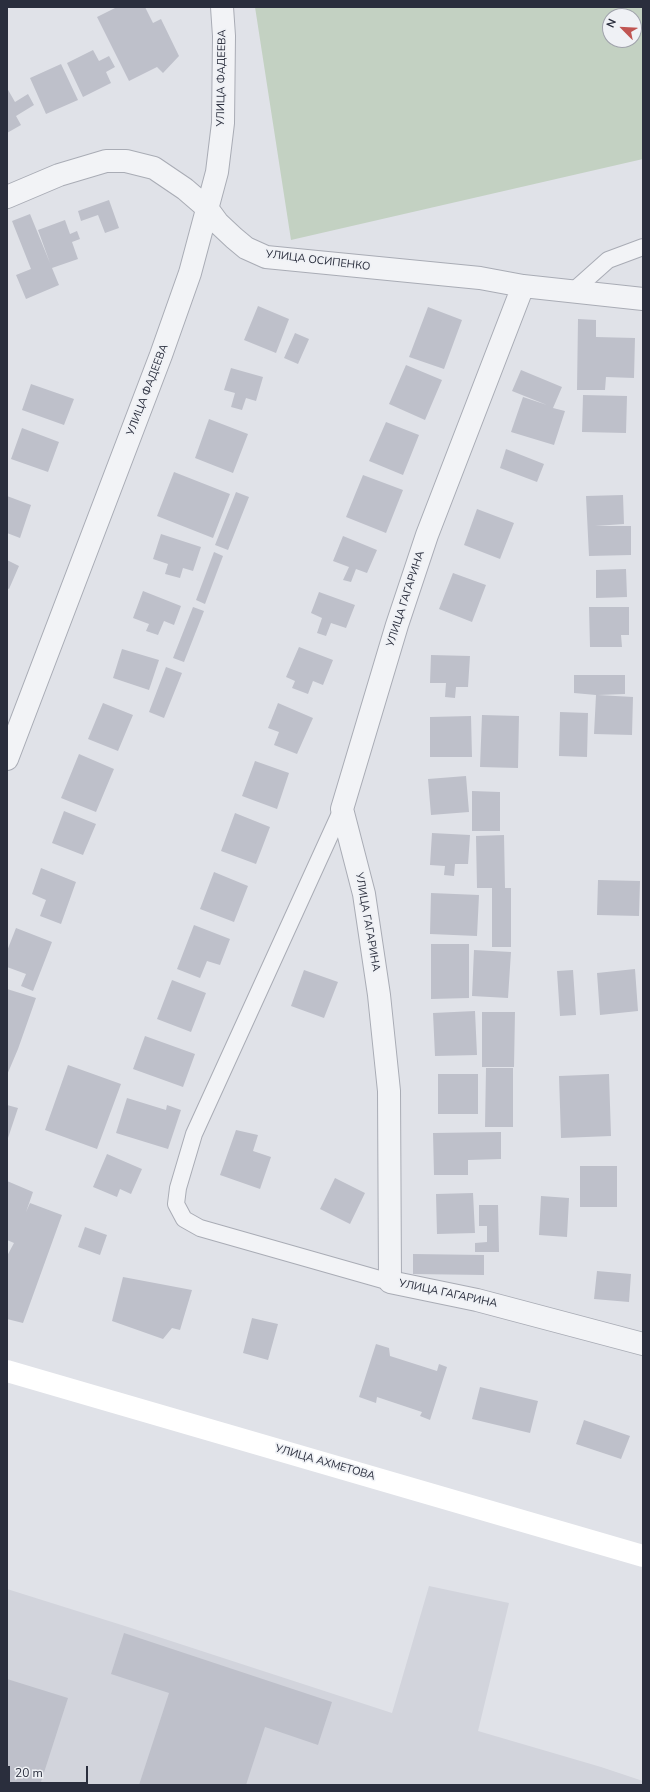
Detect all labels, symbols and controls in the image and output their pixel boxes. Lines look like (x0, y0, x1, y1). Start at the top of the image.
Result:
north arrow (602, 8, 642, 48)
text: N (603, 17, 620, 30)
street label: УЛИЦА ФАДЕЕВА (215, 29, 229, 127)
street label: УЛИЦА ОСИПЕНКО (265, 248, 371, 274)
street label: УЛИЦА ФАДЕЕВА (124, 342, 172, 438)
street label: УЛИЦА ГАГАРИНА (384, 549, 428, 649)
street label: УЛИЦА ГАГАРИНА (352, 871, 382, 973)
street label: УЛИЦА ГАГАРИНА (398, 1277, 498, 1311)
street label: УЛИЦА АХМЕТОВА (273, 1442, 377, 1484)
scale bar (10, 1758, 90, 1784)
text: 20 m (15, 1765, 43, 1781)

